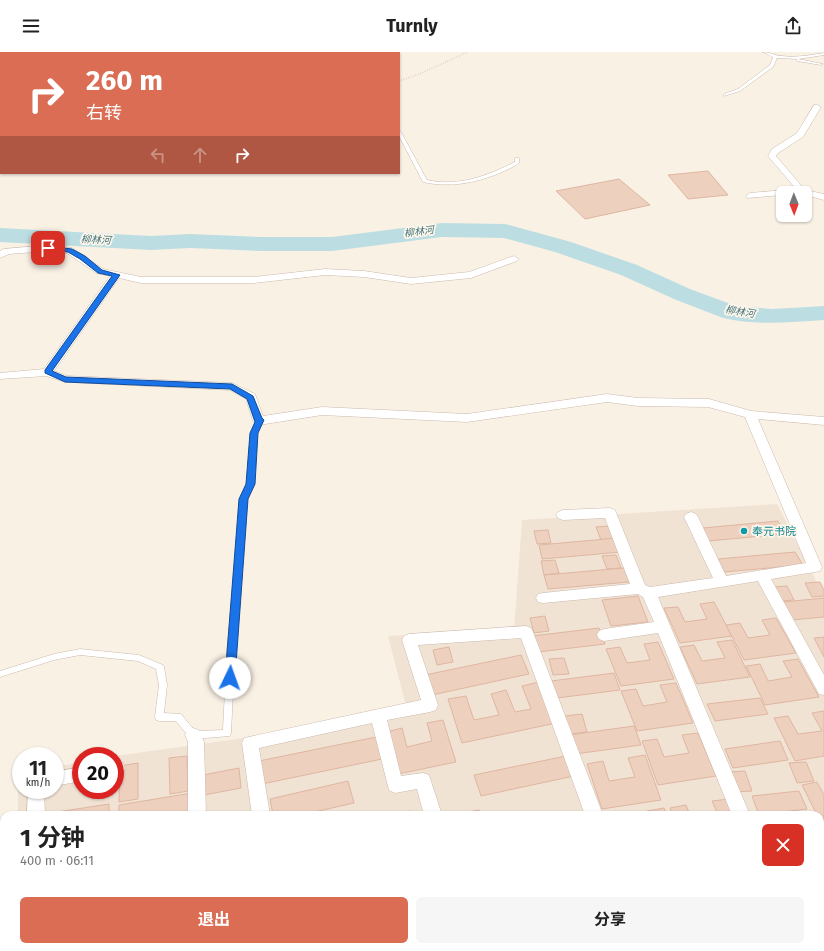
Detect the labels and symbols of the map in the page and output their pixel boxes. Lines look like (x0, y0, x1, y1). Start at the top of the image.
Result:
north arrow (776, 186, 812, 222)
water label: 柳林河 (403, 224, 437, 240)
pin (31, 231, 65, 265)
water label: 柳林河 (81, 233, 113, 247)
water label: 柳林河 (724, 304, 758, 321)
place label: 奉元书院 (752, 525, 796, 538)
marker: 奉元书院 (739, 526, 749, 536)
position arrow (209, 657, 251, 699)
speed limit sign: 20 (72, 747, 124, 799)

